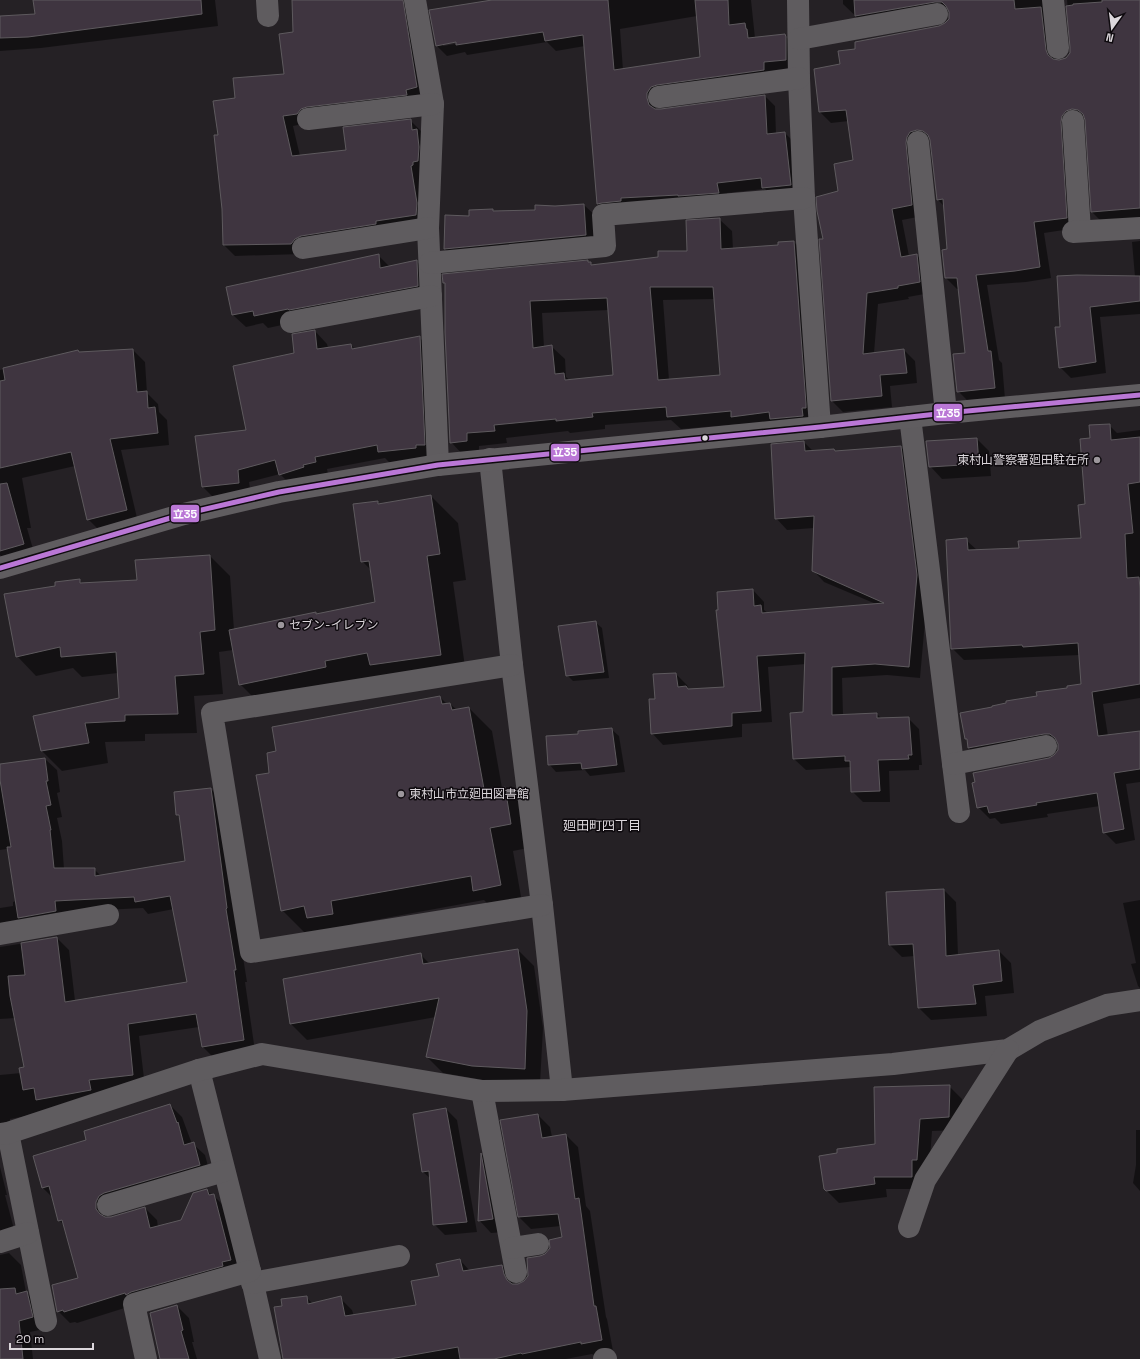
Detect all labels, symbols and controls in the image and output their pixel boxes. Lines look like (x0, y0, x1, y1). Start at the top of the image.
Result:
north arrow (1092, 8, 1132, 48)
text: N (1104, 30, 1115, 45)
line badge: 立35 (933, 403, 963, 422)
text: 立35 (936, 406, 961, 420)
unlabelled marker (700, 433, 710, 443)
line badge: 立35 (550, 443, 580, 462)
text: 立35 (553, 445, 578, 459)
place label: 東村山警察署廻田駐在所 (957, 452, 1089, 468)
marker: 東村山警察署廻田駐在所 (1092, 455, 1102, 465)
line badge: 立35 (170, 504, 200, 523)
text: 立35 (173, 507, 198, 521)
place label: セブン-イレブン (289, 617, 378, 633)
marker: セブン-イレブン (276, 620, 286, 630)
place label: 東村山市立廻田図書館 (409, 786, 529, 802)
marker: 東村山市立廻田図書館 (396, 789, 406, 799)
district label: 廻田町四丁目 (563, 817, 641, 834)
scale bar (10, 1325, 93, 1351)
text: 20 m (16, 1331, 44, 1347)

